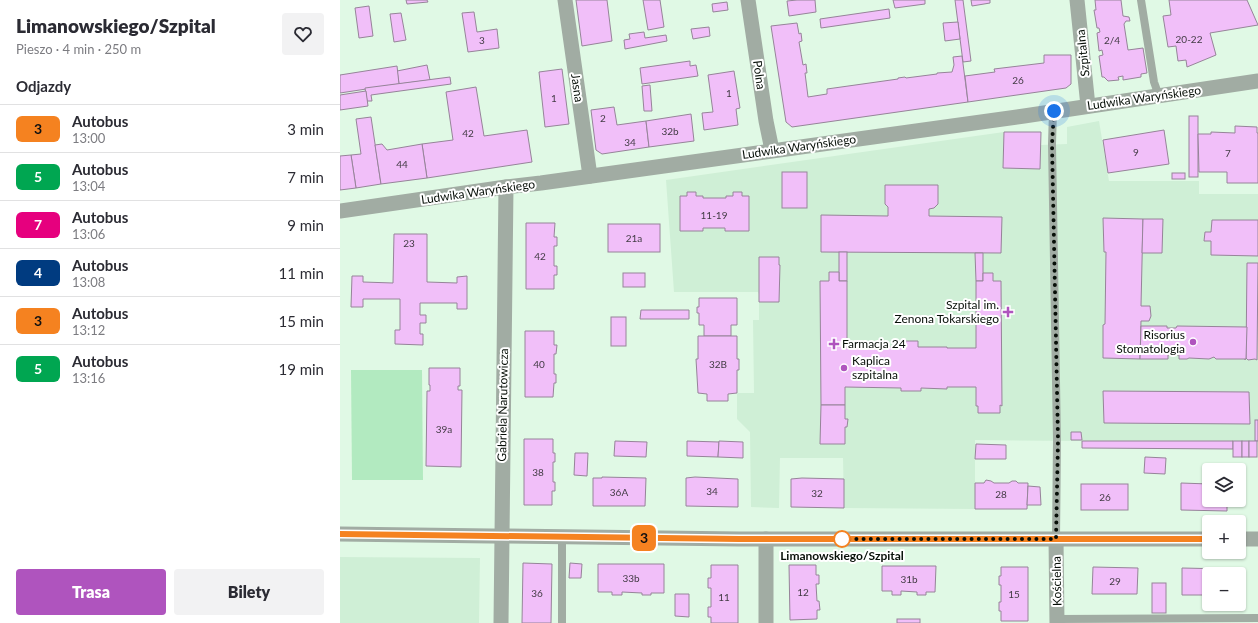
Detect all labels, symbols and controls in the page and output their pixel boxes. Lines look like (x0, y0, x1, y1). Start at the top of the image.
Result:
button: heart (282, 13, 324, 55)
text: Limanowskiego/Szpital (16, 14, 216, 37)
street label: Szpitalna (1073, 29, 1092, 77)
house number: 20-22 (1176, 33, 1203, 45)
house number: 3 (479, 34, 485, 46)
house number: 2/4 (1104, 34, 1120, 46)
text: Pieszo · 4 min · 250 m (16, 41, 141, 57)
street label: Polna (750, 59, 769, 90)
street label: Jasna (568, 73, 587, 103)
house number: 26 (1012, 74, 1024, 86)
text: Odjazdy (16, 77, 71, 95)
street label: Ludwika Waryńskiego (1086, 82, 1202, 113)
house number: 1 (726, 87, 732, 99)
house number: 1 (551, 92, 557, 104)
your location (1044, 101, 1064, 121)
text: Autobus (72, 112, 128, 130)
house number: 2 (600, 112, 606, 124)
text: 3 (34, 120, 42, 137)
text: 3 min (287, 120, 324, 138)
house number: 32b (661, 125, 679, 137)
house number: 42 (462, 127, 474, 139)
text: 13:00 (72, 130, 105, 146)
street label: Ludwika Waryńskiego (741, 131, 857, 162)
house number: 34 (624, 136, 636, 148)
house number: 9 (1133, 146, 1139, 158)
house number: 7 (1225, 147, 1231, 159)
house number: 44 (396, 158, 408, 170)
text: Autobus (72, 160, 128, 178)
text: 5 (34, 168, 42, 185)
text: 7 min (287, 168, 324, 186)
street label: Ludwika Waryńskiego (420, 176, 536, 207)
text: 13:04 (72, 178, 105, 194)
text: Autobus (72, 208, 128, 226)
house number: 11-19 (701, 209, 728, 221)
text: 7 (34, 216, 42, 233)
text: 9 min (287, 216, 324, 234)
text: 13:06 (72, 226, 105, 242)
house number: 21a (626, 232, 642, 244)
house number: 23 (403, 237, 415, 249)
house number: 42 (534, 250, 546, 262)
text: Autobus (72, 256, 128, 274)
text: 4 (34, 264, 42, 281)
text: 11 min (278, 264, 324, 282)
text: 13:08 (72, 274, 105, 290)
place label: Szpital im. Zenona Tokarskiego (895, 297, 999, 326)
text: Autobus (72, 304, 128, 322)
marker: Szpital im. Zenona Tokarskiego (1002, 306, 1014, 318)
text: 3 (34, 312, 42, 329)
text: 15 min (278, 312, 324, 330)
text: 13:12 (72, 322, 105, 338)
place label: Risorius Stomatologia (1116, 327, 1185, 356)
place label: Farmacja 24 (842, 336, 906, 351)
marker: Risorius Stomatologia (1188, 337, 1198, 347)
marker: Farmacja 24 (829, 339, 839, 349)
street label: Gabriela Narutowicza (494, 348, 511, 462)
text: Autobus (72, 352, 128, 370)
place label: Kaplica szpitalna (852, 353, 898, 382)
house number: 40 (533, 358, 545, 370)
house number: 32B (709, 358, 727, 370)
text: 5 (34, 360, 42, 377)
text: 19 min (278, 360, 324, 378)
marker: Kaplica szpitalna (839, 363, 849, 373)
text: 13:16 (72, 370, 105, 386)
house number: 39a (436, 423, 452, 435)
map controls (1202, 463, 1246, 611)
button: layers (1202, 463, 1246, 507)
house number: 38 (532, 466, 544, 478)
house number: 34 (706, 485, 718, 497)
house number: 36A (610, 486, 628, 498)
house number: 32 (811, 487, 823, 499)
house number: 28 (995, 488, 1007, 500)
house number: 26 (1099, 491, 1111, 503)
button: + (1202, 515, 1246, 559)
line badge: 3 (631, 525, 657, 551)
text: 3 (640, 529, 648, 546)
marker: Limanowskiego/Szpital (833, 530, 851, 548)
place label: Limanowskiego/Szpital (780, 548, 904, 563)
street label: Kościelna (1049, 556, 1064, 606)
button: − (1202, 567, 1246, 611)
button: Trasa (16, 569, 166, 615)
button: Bilety (174, 569, 324, 615)
house number: 33b (622, 572, 640, 584)
house number: 31b (900, 573, 918, 585)
house number: 29 (1109, 575, 1121, 587)
house number: 12 (797, 586, 809, 598)
house number: 36 (531, 587, 543, 599)
house number: 15 (1008, 588, 1020, 600)
house number: 11 (718, 591, 730, 603)

